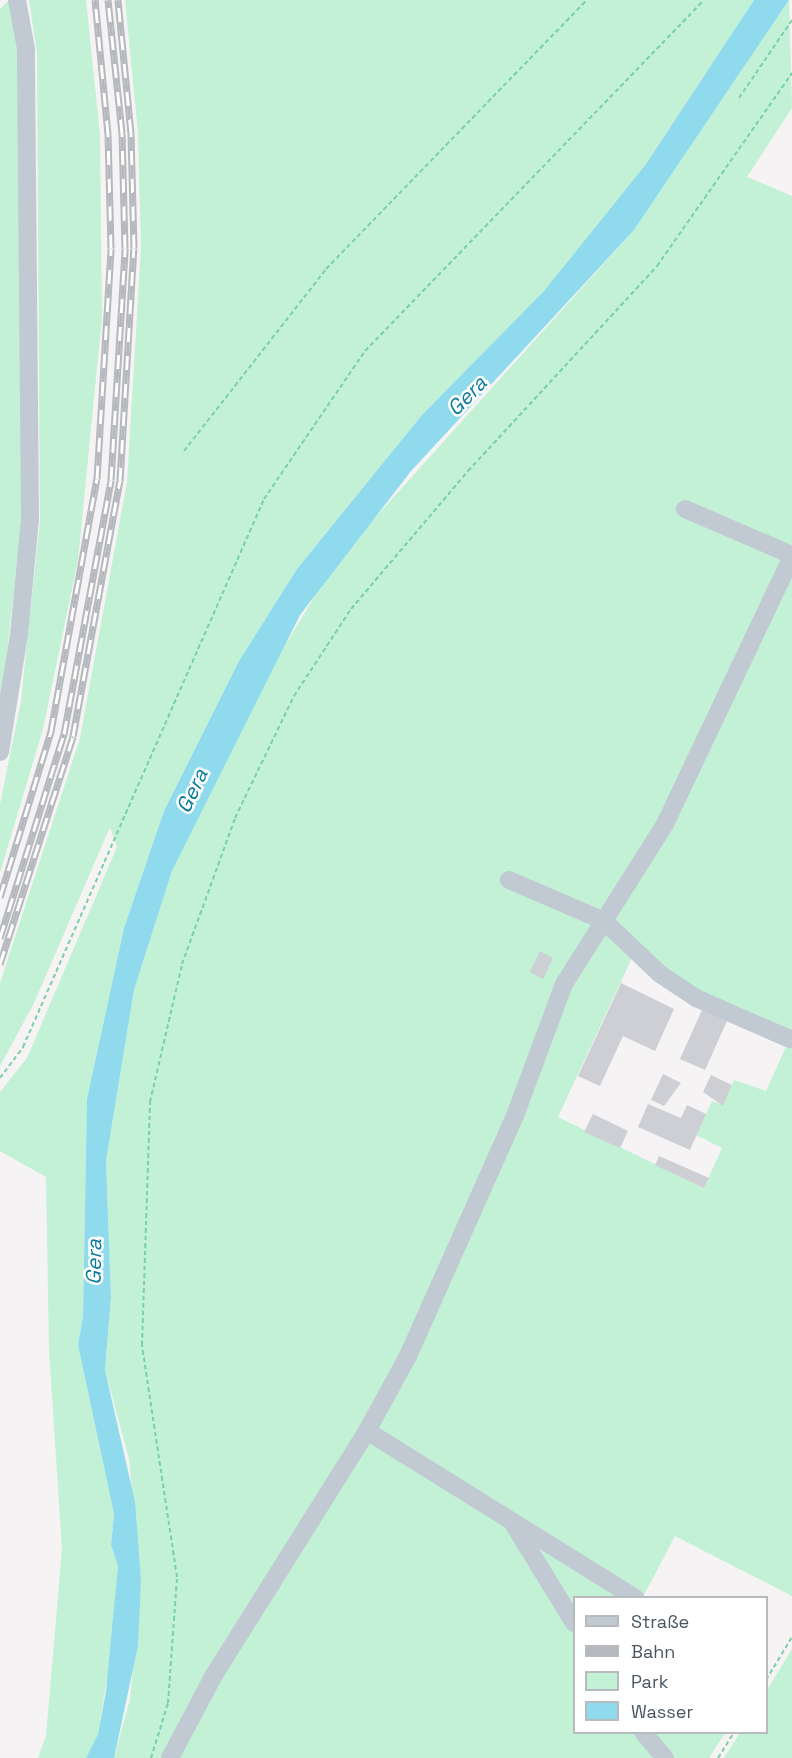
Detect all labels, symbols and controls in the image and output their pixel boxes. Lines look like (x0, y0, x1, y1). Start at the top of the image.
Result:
water label: Gera (442, 371, 492, 421)
water label: Gera (171, 765, 213, 817)
water label: Gera (81, 1239, 107, 1285)
legend (573, 1596, 768, 1734)
text: Straße (631, 1610, 689, 1633)
text: Bahn (631, 1640, 675, 1663)
text: Park (631, 1670, 668, 1693)
text: Wasser (631, 1700, 693, 1723)

